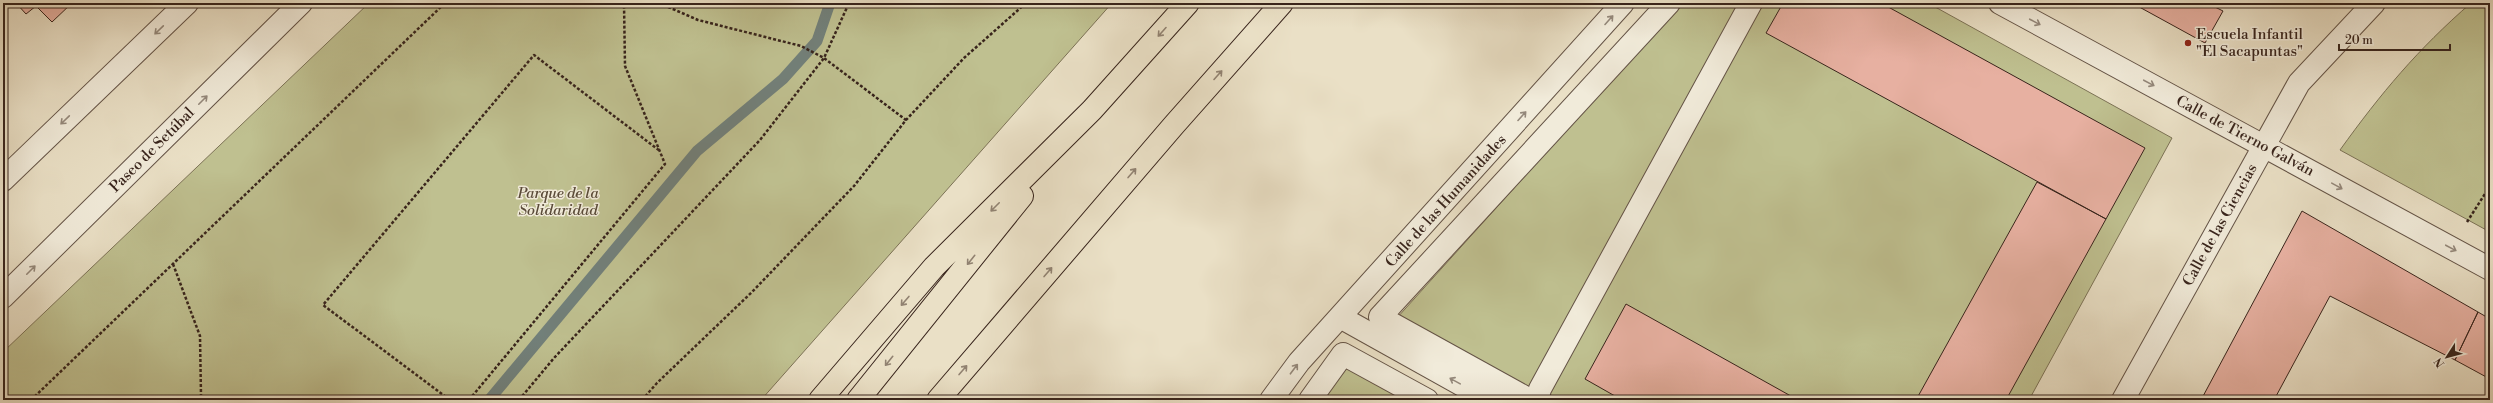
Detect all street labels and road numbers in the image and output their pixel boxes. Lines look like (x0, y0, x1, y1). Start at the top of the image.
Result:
street label: Calle de Tierno Galván (2173, 91, 2317, 181)
street label: Paseo de Setúbal (105, 103, 199, 197)
street label: Calle de las Humanidades (1381, 131, 1511, 271)
street label: Calle de las Ciencias (2179, 161, 2261, 289)

